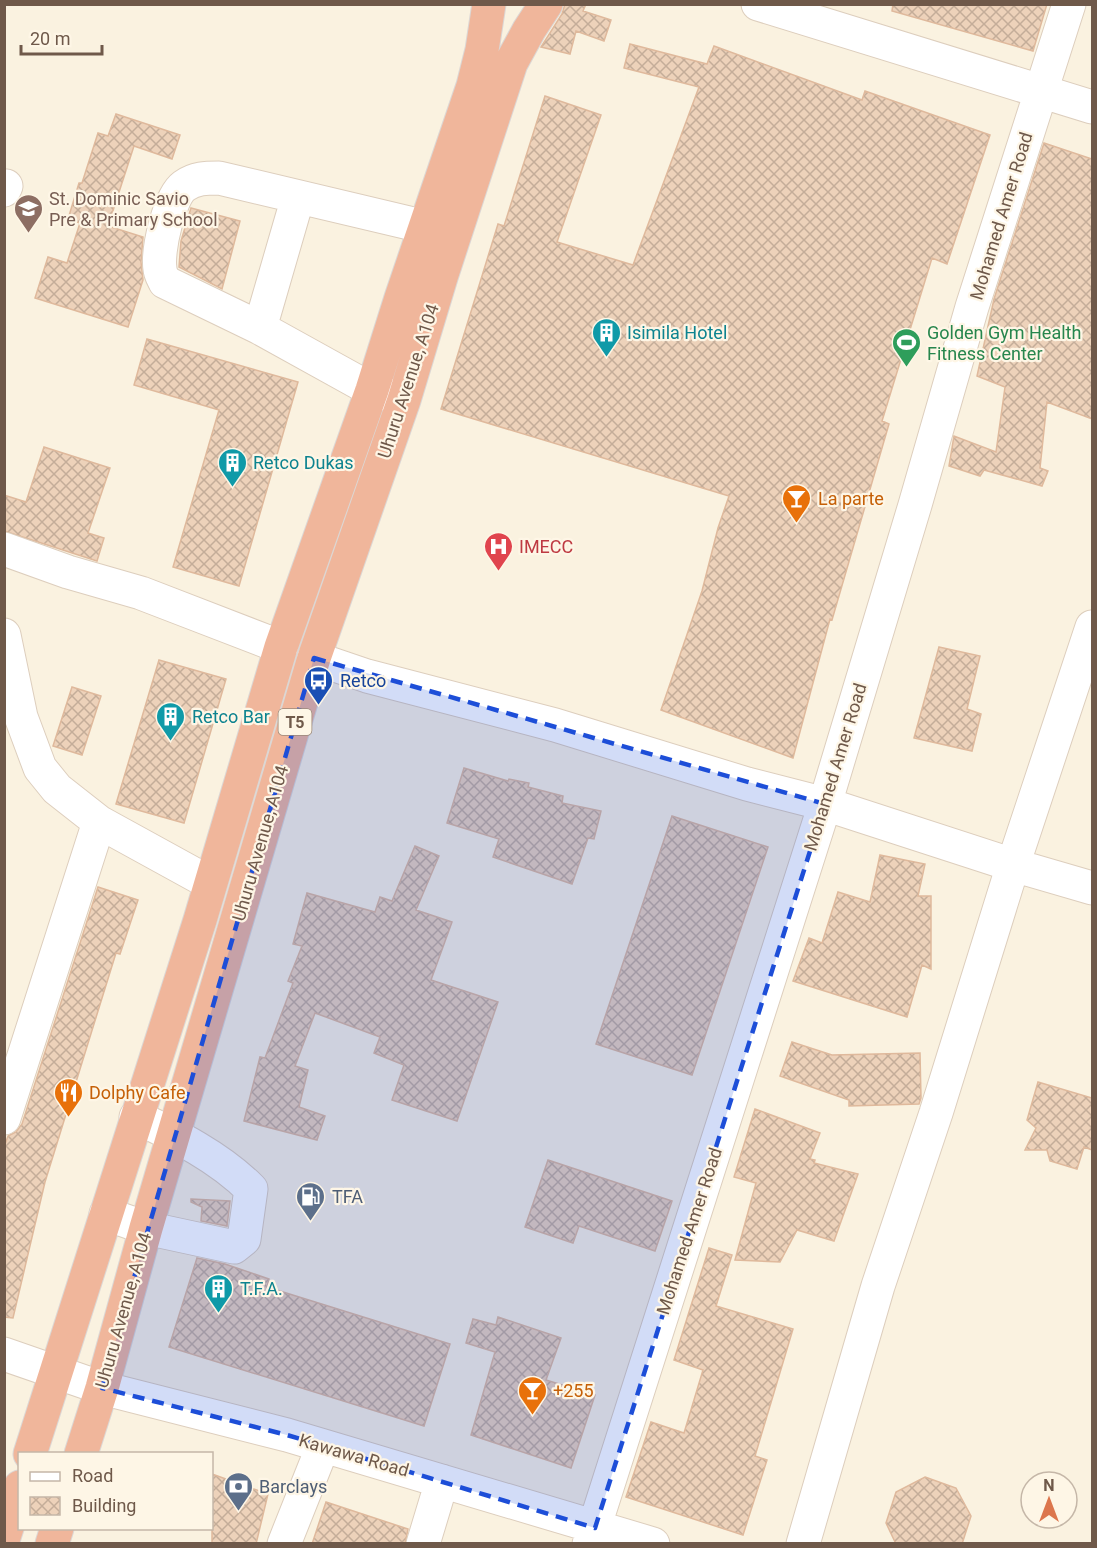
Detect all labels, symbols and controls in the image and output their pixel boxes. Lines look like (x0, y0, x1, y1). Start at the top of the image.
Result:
scale bar (21, 18, 102, 56)
text: 20 m (30, 28, 70, 49)
street label: Mohamed Amer Road (965, 129, 1037, 303)
place label: St. Dominic Savio Pre & Primary School (49, 188, 218, 230)
school or university icon: St. Dominic Savio Pre & Primary School (12, 192, 44, 234)
street label: Uhuru Avenue, A104 (373, 301, 443, 461)
building icon: Isimila Hotel (590, 316, 622, 358)
place label: Isimila Hotel (627, 322, 727, 343)
place label: Golden Gym Health Fitness Center (927, 322, 1081, 364)
sports icon: Golden Gym Health Fitness Center (890, 326, 922, 368)
building icon: Retco Dukas (216, 446, 248, 488)
place label: Retco Dukas (253, 452, 354, 473)
bar icon: La parte (781, 482, 813, 524)
place label: La parte (818, 488, 884, 509)
hospital icon: IMECC (482, 530, 514, 572)
place label: IMECC (519, 536, 573, 557)
bus stop icon: Retco (303, 664, 335, 706)
place label: Retco (340, 670, 386, 691)
street label: Mohamed Amer Road (799, 680, 871, 854)
building icon: Retco Bar (155, 700, 187, 742)
place label: Retco Bar (192, 706, 270, 727)
road number: T5 (278, 709, 312, 735)
street label: Uhuru Avenue, A104 (228, 763, 292, 923)
restaurant icon: Dolphy Cafe (52, 1076, 84, 1118)
place label: Dolphy Cafe (89, 1082, 186, 1103)
street label: Mohamed Amer Road (652, 1145, 726, 1317)
fuel station icon: TFA (295, 1180, 327, 1222)
place label: TFA (332, 1186, 363, 1207)
street label: Uhuru Avenue, A104 (91, 1230, 155, 1390)
building icon: T.F.A. (203, 1272, 235, 1314)
place label: T.F.A. (240, 1278, 283, 1299)
bar icon: +255 (516, 1374, 548, 1416)
place label: +255 (553, 1380, 594, 1401)
street label: Kawawa Road (297, 1429, 411, 1481)
legend (18, 1452, 213, 1530)
text: Road (72, 1465, 113, 1486)
bank icon: Barclays (222, 1470, 254, 1512)
north arrow (1019, 1470, 1079, 1530)
place label: Barclays (259, 1476, 327, 1497)
text: N (1043, 1476, 1055, 1495)
text: Building (72, 1495, 136, 1516)

